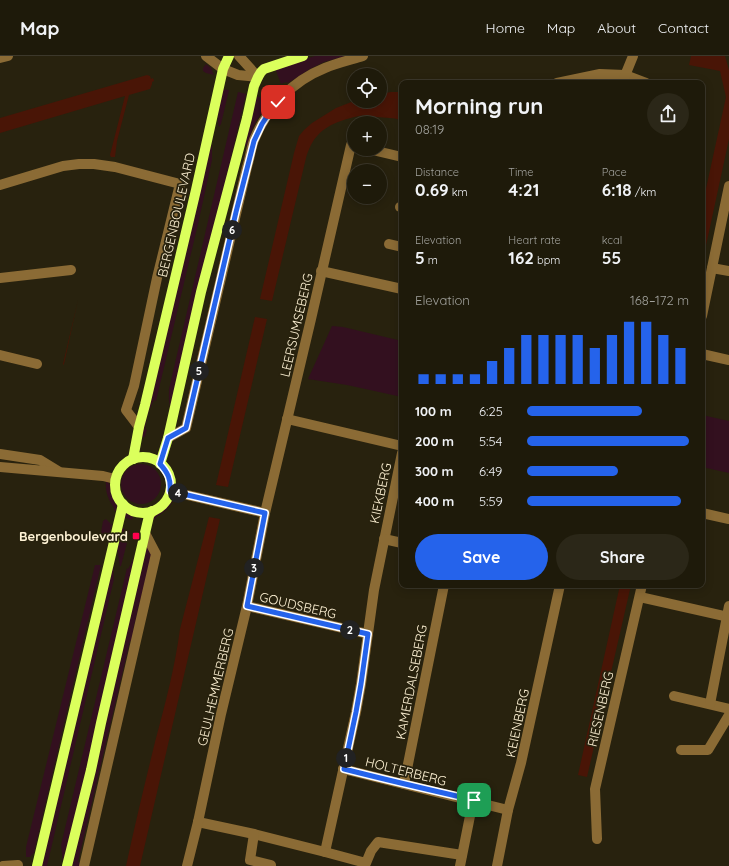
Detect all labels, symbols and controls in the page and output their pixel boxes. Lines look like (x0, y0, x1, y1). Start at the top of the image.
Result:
text: Map (20, 16, 59, 40)
text: Home (486, 19, 525, 37)
text: Map (547, 19, 575, 37)
text: About (597, 19, 636, 37)
text: Contact (658, 19, 709, 37)
map controls (347, 68, 387, 204)
button: locate (347, 68, 387, 108)
pin (261, 85, 295, 119)
icon: check (267, 91, 289, 113)
text: Morning run (415, 92, 543, 120)
button: share (647, 93, 689, 135)
button: + (347, 116, 387, 156)
text: 08:19 (415, 121, 444, 137)
street label: BERGENBOULEVARD (154, 151, 198, 279)
button: − (347, 164, 387, 204)
text: Distance (415, 165, 459, 179)
text: Time (508, 165, 534, 179)
text: Pace (602, 165, 627, 179)
text: 0.69 (415, 179, 449, 200)
text: 4:21 (508, 179, 539, 200)
text: 6:18 (602, 179, 632, 200)
text: km (449, 185, 468, 199)
text: /km (632, 185, 656, 199)
pin: 6 (222, 220, 242, 240)
text: 6 (229, 223, 235, 237)
text: Elevation (415, 233, 461, 247)
text: Heart rate (508, 233, 561, 247)
text: kcal (602, 233, 622, 247)
text: 5 (415, 247, 425, 268)
text: 162 (508, 247, 534, 268)
text: 55 (602, 247, 621, 268)
text: m (425, 253, 438, 267)
text: bpm (534, 253, 560, 267)
street label: LEERSUMSEBERG (276, 272, 316, 378)
text: Elevation (415, 292, 470, 308)
text: 168–172 m (630, 292, 689, 308)
pin: 5 (189, 361, 209, 381)
text: 5 (196, 364, 202, 378)
text: 100 m (415, 403, 452, 419)
text: 6:25 (479, 403, 503, 419)
text: 200 m (415, 433, 454, 449)
text: 5:54 (479, 433, 502, 449)
street label: KIEKBERG (366, 461, 394, 525)
text: 300 m (415, 463, 454, 479)
text: 6:49 (479, 463, 502, 479)
pin: 4 (168, 483, 188, 503)
text: 4 (175, 486, 181, 500)
text: 400 m (415, 493, 454, 509)
text: 5:59 (479, 493, 503, 509)
place label: Bergenboulevard (19, 528, 128, 544)
marker: Bergenboulevard (131, 531, 141, 541)
button: Save (415, 534, 548, 580)
button: Share (556, 534, 689, 580)
pin: 3 (244, 558, 264, 578)
text: 3 (251, 561, 257, 575)
street label: GOUDSBERG (258, 588, 338, 622)
pin: 2 (340, 620, 360, 640)
text: 2 (347, 623, 353, 637)
street label: KAMERDALSEBERG (392, 623, 430, 741)
street label: GEULHEMMERBERG (194, 627, 236, 747)
street label: RIESENBERG (584, 670, 616, 748)
street label: KEIENBERG (502, 687, 532, 759)
pin: 1 (336, 748, 356, 768)
text: 1 (344, 751, 348, 765)
street label: HOLTERBERG (364, 753, 448, 789)
pin (457, 783, 491, 817)
icon: arrive (463, 789, 485, 811)

